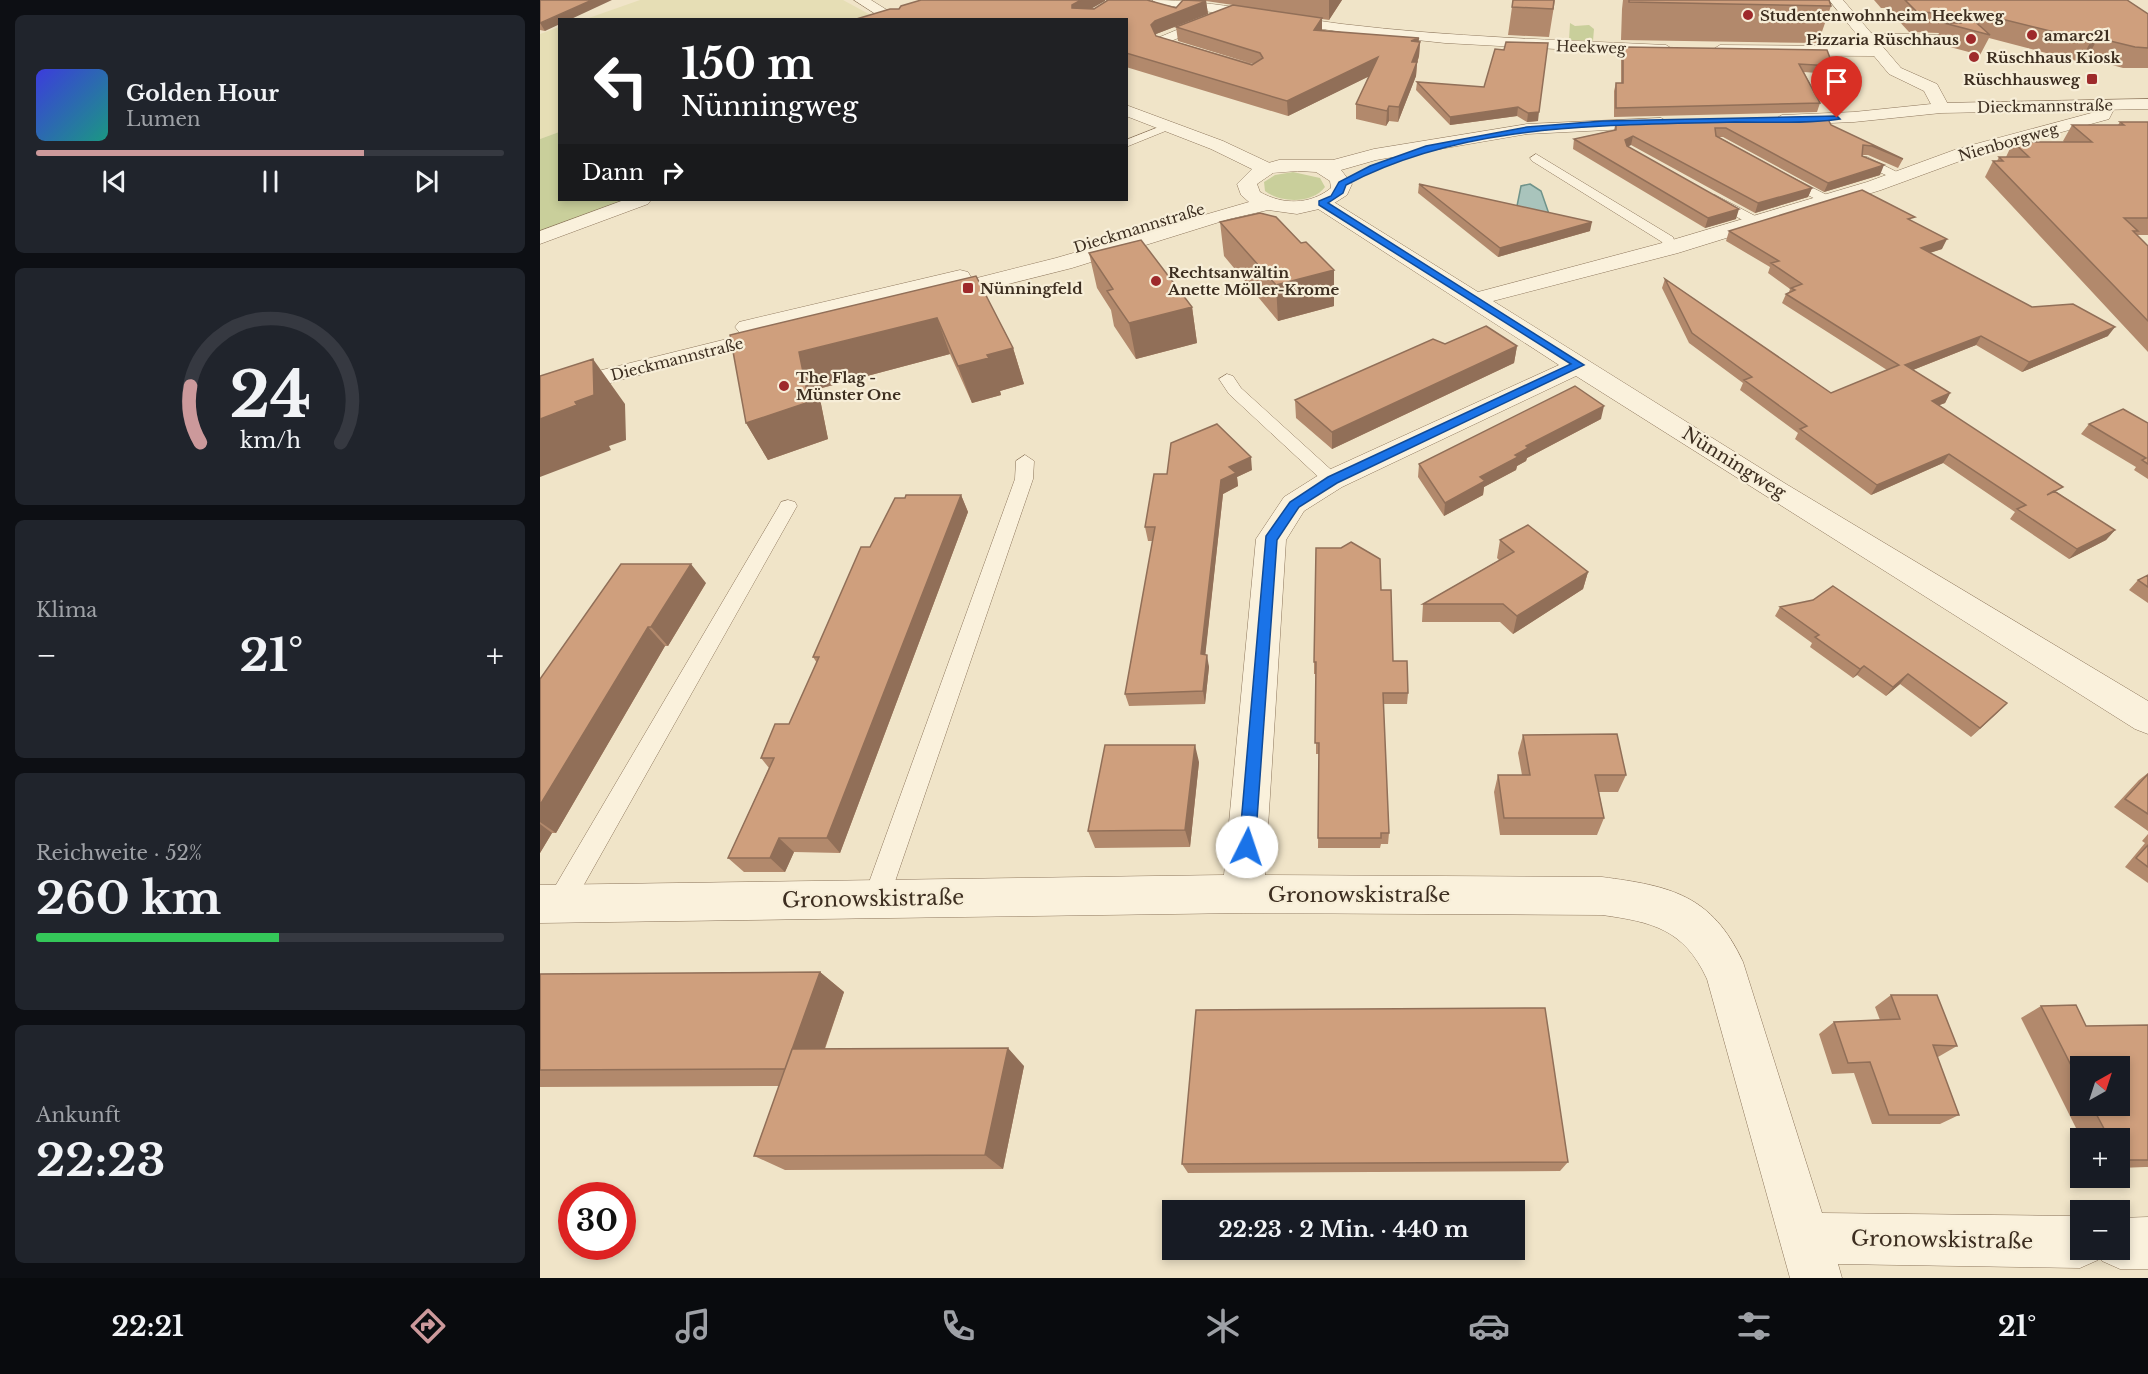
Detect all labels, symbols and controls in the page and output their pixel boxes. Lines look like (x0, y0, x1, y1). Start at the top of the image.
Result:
place label: Studentenwohnheim Heekweg (1760, 6, 2005, 25)
marker: Studentenwohnheim Heekweg (1741, 8, 1755, 22)
place label: amarc21 (2044, 26, 2110, 45)
marker: amarc21 (2025, 28, 2039, 42)
place label: Pizzaria Rüschhaus (1806, 30, 1959, 49)
marker: Pizzaria Rüschhaus (1964, 32, 1978, 46)
street label: Heekweg (1556, 36, 1627, 58)
text: 150 m (681, 38, 814, 90)
icon: left (582, 42, 660, 120)
place label: Rüschhaus Kiosk (1986, 48, 2121, 67)
marker: Rüschhaus Kiosk (1967, 50, 1981, 64)
pin (1811, 56, 1862, 118)
icon: arrive (1820, 65, 1853, 98)
place label: Rüschhausweg (1963, 70, 2081, 89)
marker: Rüschhausweg (2085, 72, 2099, 86)
text: Golden Hour (126, 80, 279, 107)
text: Nünningweg (681, 90, 858, 123)
street label: Dieckmannstraße (1977, 95, 2113, 117)
text: Lumen (126, 107, 201, 131)
street label: Nienborgweg (1956, 118, 2061, 165)
icon: right (656, 156, 689, 189)
text: Dann (582, 159, 644, 186)
icon: previous (98, 165, 131, 198)
icon: pause (254, 165, 287, 198)
icon: next (410, 165, 443, 198)
street label: Dieckmannstraße (1071, 199, 1207, 257)
place label: Rechtsanwältin Anette Möller-Krome (1167, 263, 1340, 299)
marker: Rechtsanwältin Anette Möller-Krome (1149, 274, 1163, 288)
place label: Nünningfeld (980, 279, 1083, 298)
marker: Nünningfeld (961, 281, 975, 295)
street label: Dieckmannstraße (609, 333, 745, 385)
text: 24 (229, 357, 311, 435)
place label: The Flag - Münster One (796, 368, 901, 404)
marker: The Flag - Münster One (777, 379, 791, 393)
street label: Nünningweg (1678, 422, 1790, 504)
text: km/h (240, 428, 301, 455)
text: Klima (36, 598, 97, 622)
text: 21° (239, 627, 303, 683)
text: − (36, 635, 57, 676)
text: + (486, 635, 504, 676)
position arrow (1215, 815, 1279, 879)
text: Reichweite · 52% (36, 841, 202, 865)
text: 260 km (36, 870, 221, 926)
street label: Gronowskistraße (1268, 882, 1450, 908)
street label: Gronowskistraße (782, 884, 964, 914)
north arrow (2070, 1056, 2130, 1116)
map controls (2070, 1056, 2130, 1260)
text: Ankunft (36, 1103, 121, 1127)
button: + (2070, 1128, 2130, 1188)
text: 22:23 (36, 1132, 165, 1188)
speed limit sign: 30 (558, 1182, 636, 1260)
button: − (2070, 1200, 2130, 1260)
text: 22:23 · 2 Min. · 440 m (1218, 1216, 1469, 1243)
street label: Gronowskistraße (1851, 1225, 2033, 1255)
icon: directions (407, 1305, 449, 1347)
icon: music (672, 1305, 714, 1347)
icon: phone (937, 1305, 979, 1347)
icon: climate (1202, 1305, 1244, 1347)
icon: car (1468, 1305, 1510, 1347)
icon: filters (1733, 1305, 1775, 1347)
text: 22:21 (112, 1310, 184, 1343)
text: 21° (1998, 1310, 2036, 1343)

